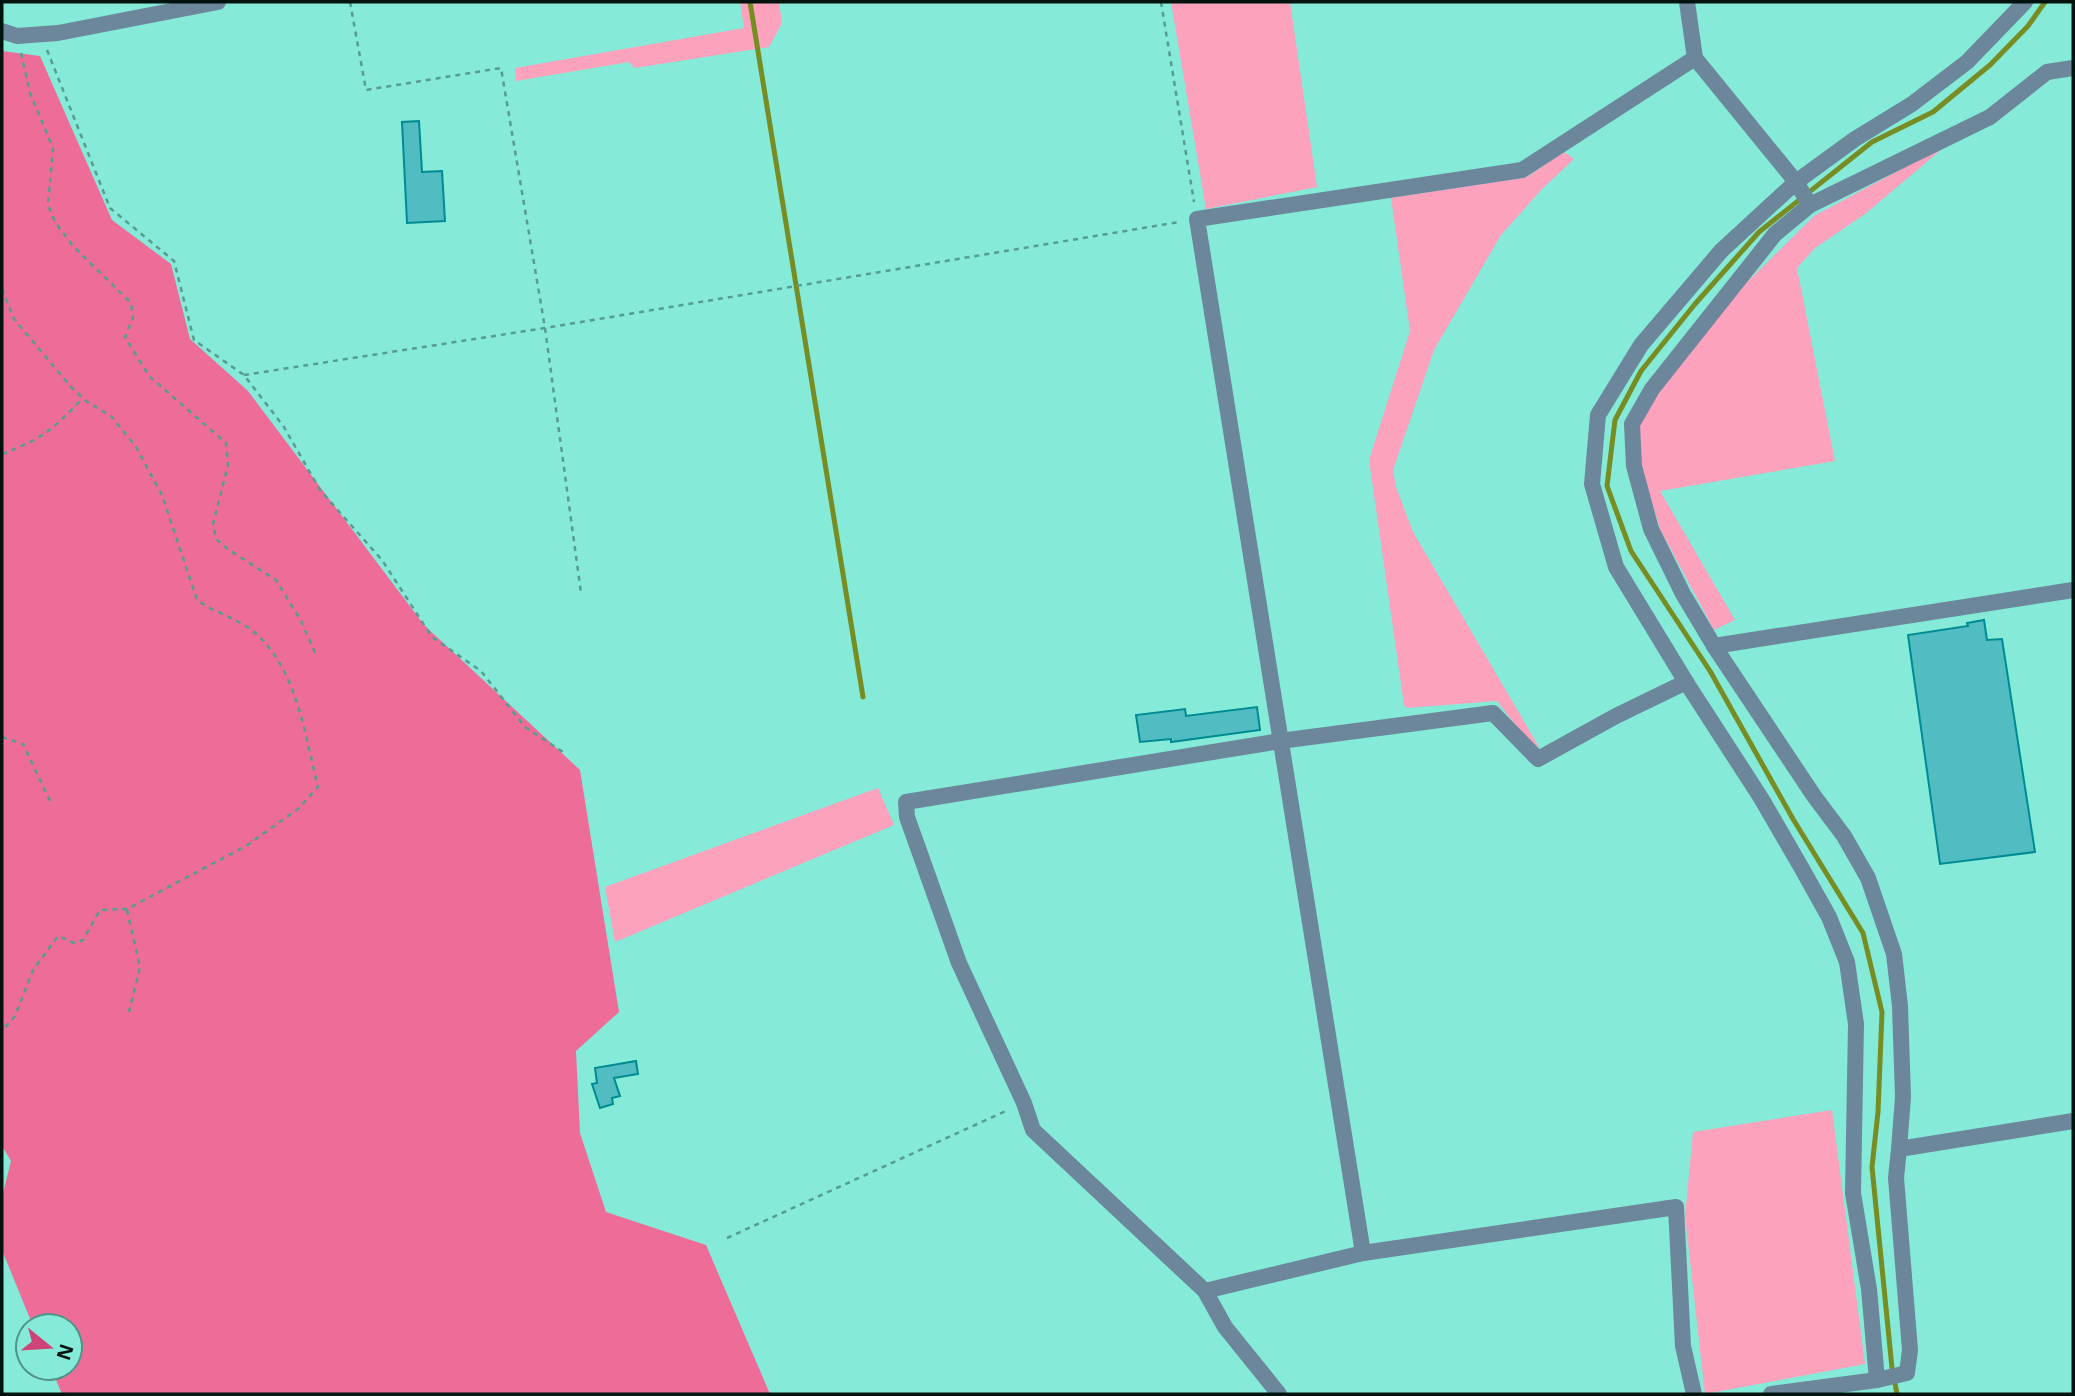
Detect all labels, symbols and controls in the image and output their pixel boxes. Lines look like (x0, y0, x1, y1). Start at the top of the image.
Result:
north arrow (14, 1312, 84, 1382)
text: N (50, 1341, 80, 1364)

